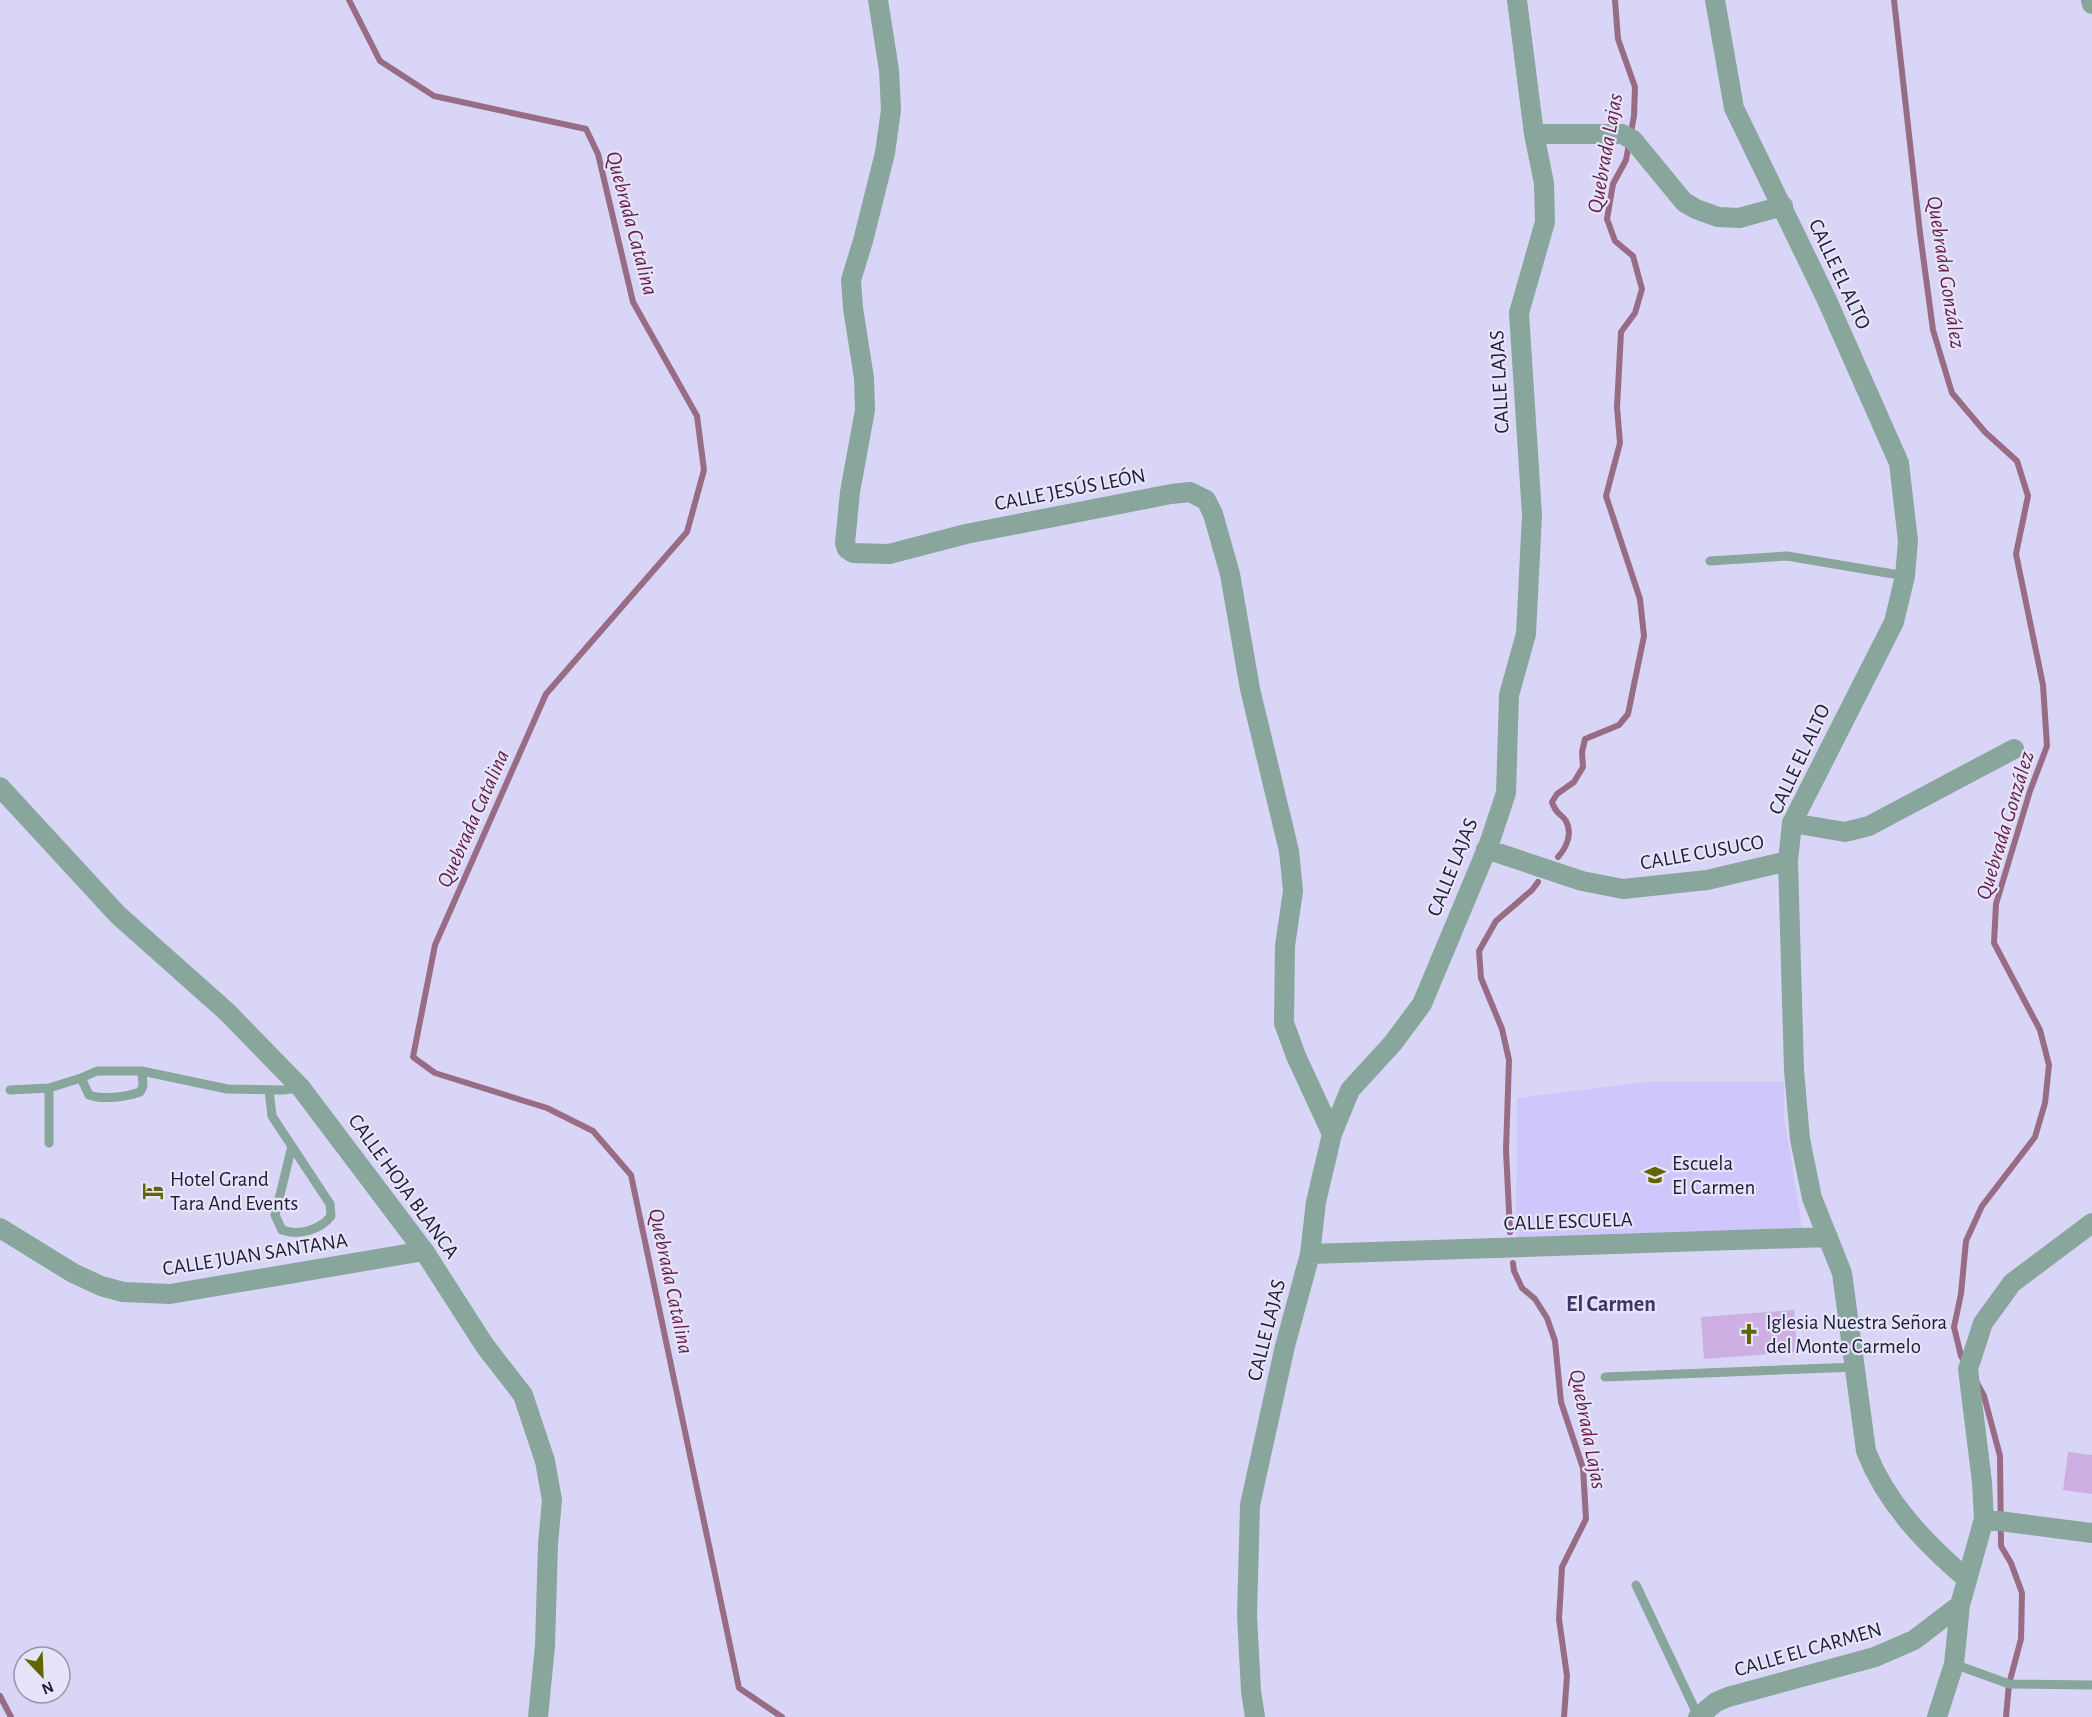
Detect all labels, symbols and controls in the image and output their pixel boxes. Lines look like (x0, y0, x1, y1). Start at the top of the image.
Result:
water label: Quebrada Lajas (1584, 92, 1626, 215)
water label: Quebrada Catalina (602, 149, 662, 298)
water label: Quebrada González (1923, 194, 1969, 350)
street label: CALLE EL ALTO (1805, 216, 1874, 333)
street label: CALLE LAJAS (1486, 330, 1513, 434)
street label: CALLE JESÚS LEÓN (992, 463, 1147, 514)
street label: CALLE EL ALTO (1765, 701, 1834, 818)
water label: Quebrada Catalina (433, 746, 513, 891)
water label: Quebrada González (1972, 748, 2038, 902)
street label: CALLE LAJAS (1423, 815, 1482, 919)
street label: CALLE CUSUCO (1638, 831, 1766, 874)
street label: CALLE HOJA BLANCA (344, 1110, 463, 1262)
place label: Escuela El Carmen (1672, 1153, 1755, 1198)
school or university icon: Escuela El Carmen (1643, 1163, 1667, 1187)
place label: Hotel Grand Tara And Events (170, 1169, 298, 1214)
hotel icon: Hotel Grand Tara And Events (141, 1179, 165, 1203)
water label: Quebrada Catalina (645, 1206, 697, 1356)
street label: CALLE ESCUELA (1503, 1209, 1633, 1234)
street label: CALLE JUAN SANTANA (161, 1229, 349, 1280)
street label: CALLE LAJAS (1244, 1277, 1289, 1383)
district label: El Carmen (1566, 1293, 1656, 1315)
place label: Iglesia Nuestra Señora del Monte Carmelo (1766, 1312, 1948, 1357)
church icon: Iglesia Nuestra Señora del Monte Carmelo (1737, 1322, 1761, 1346)
water label: Quebrada Lajas (1566, 1368, 1610, 1491)
street label: CALLE EL CARMEN (1732, 1618, 1884, 1681)
north arrow (12, 1645, 72, 1705)
text: N (39, 1678, 56, 1697)

